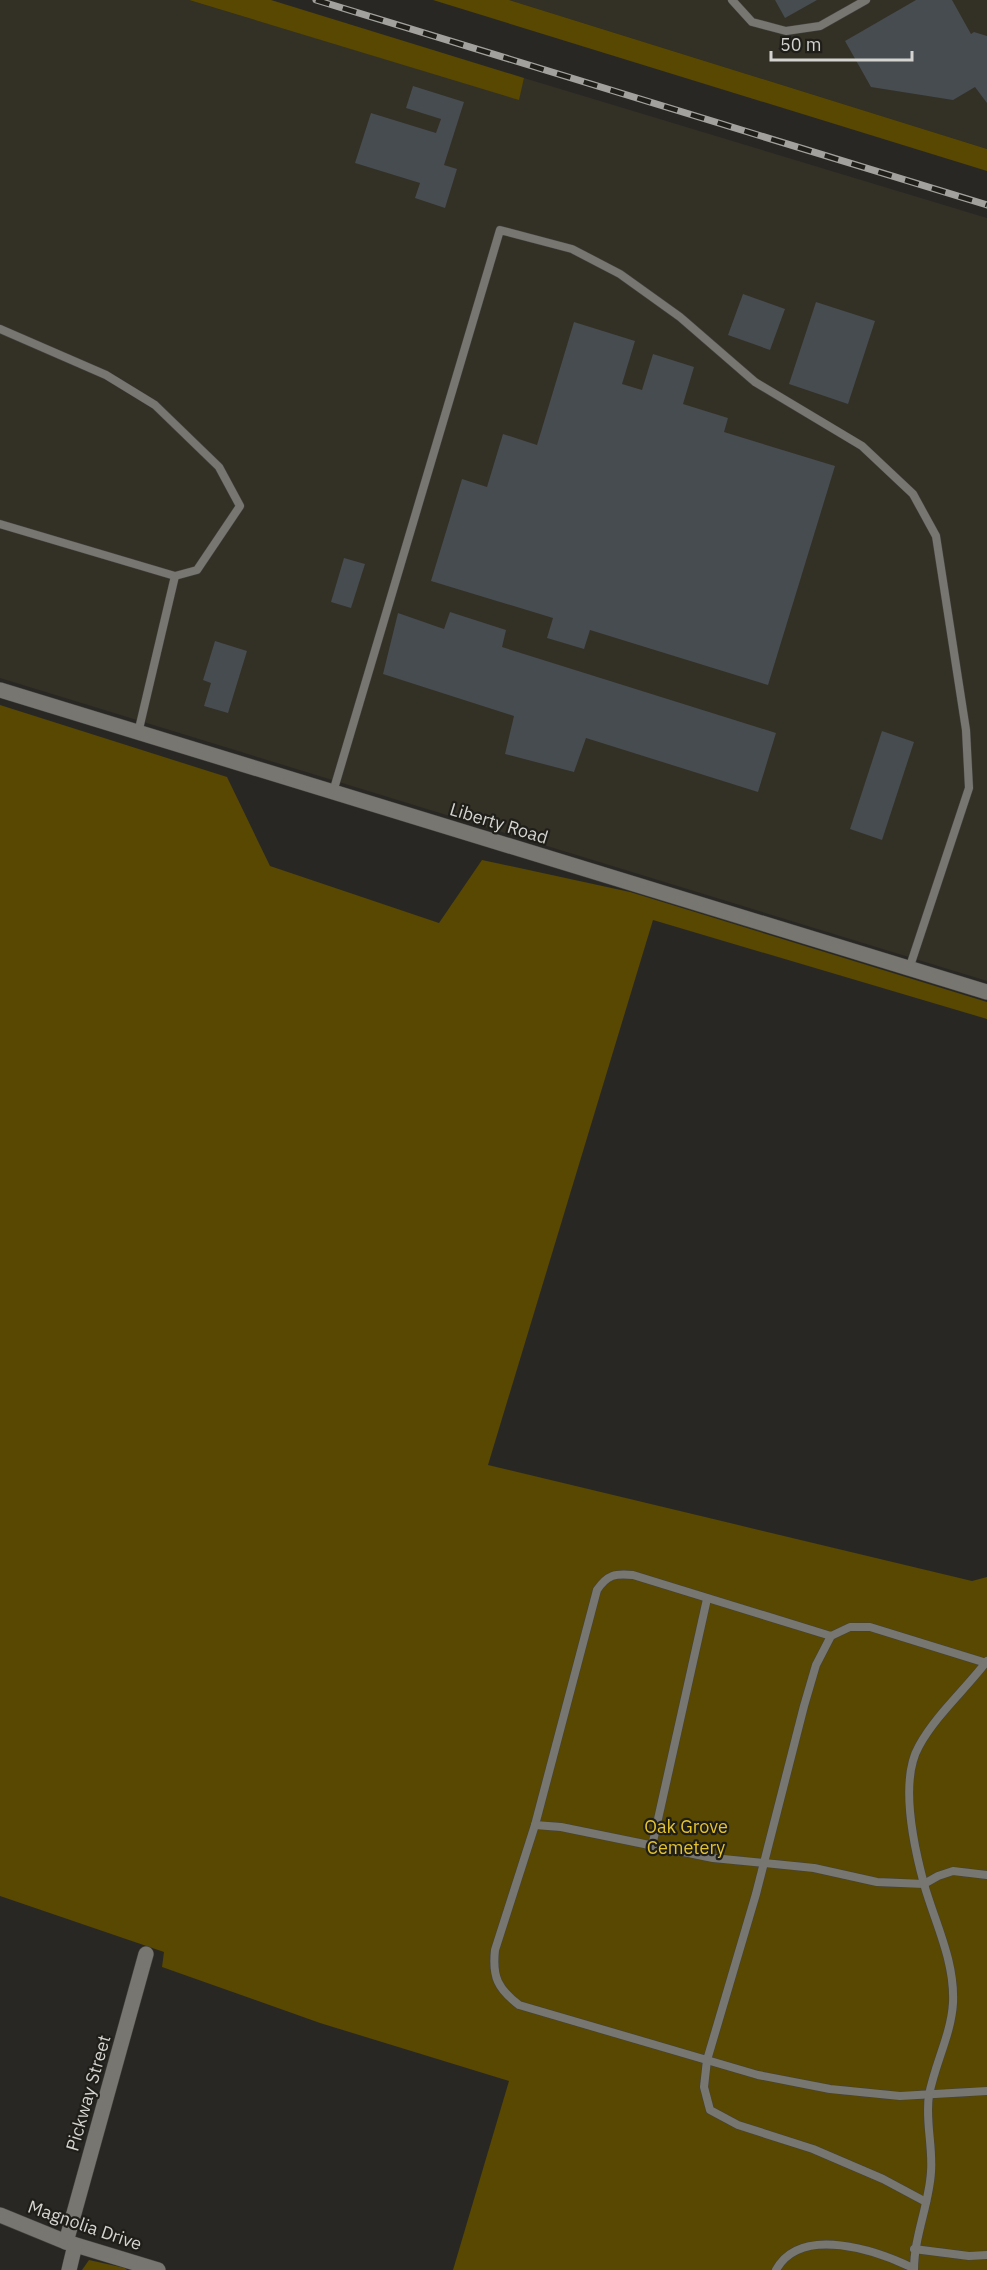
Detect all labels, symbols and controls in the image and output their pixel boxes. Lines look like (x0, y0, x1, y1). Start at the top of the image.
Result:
scale bar (771, 24, 912, 62)
text: 50 m (780, 33, 822, 56)
street label: Liberty Road (447, 797, 551, 849)
park label: Oak Grove Cemetery (644, 1815, 728, 1859)
street label: Pickway Street (60, 2032, 116, 2154)
street label: Magnolia Drive (25, 2195, 145, 2255)

